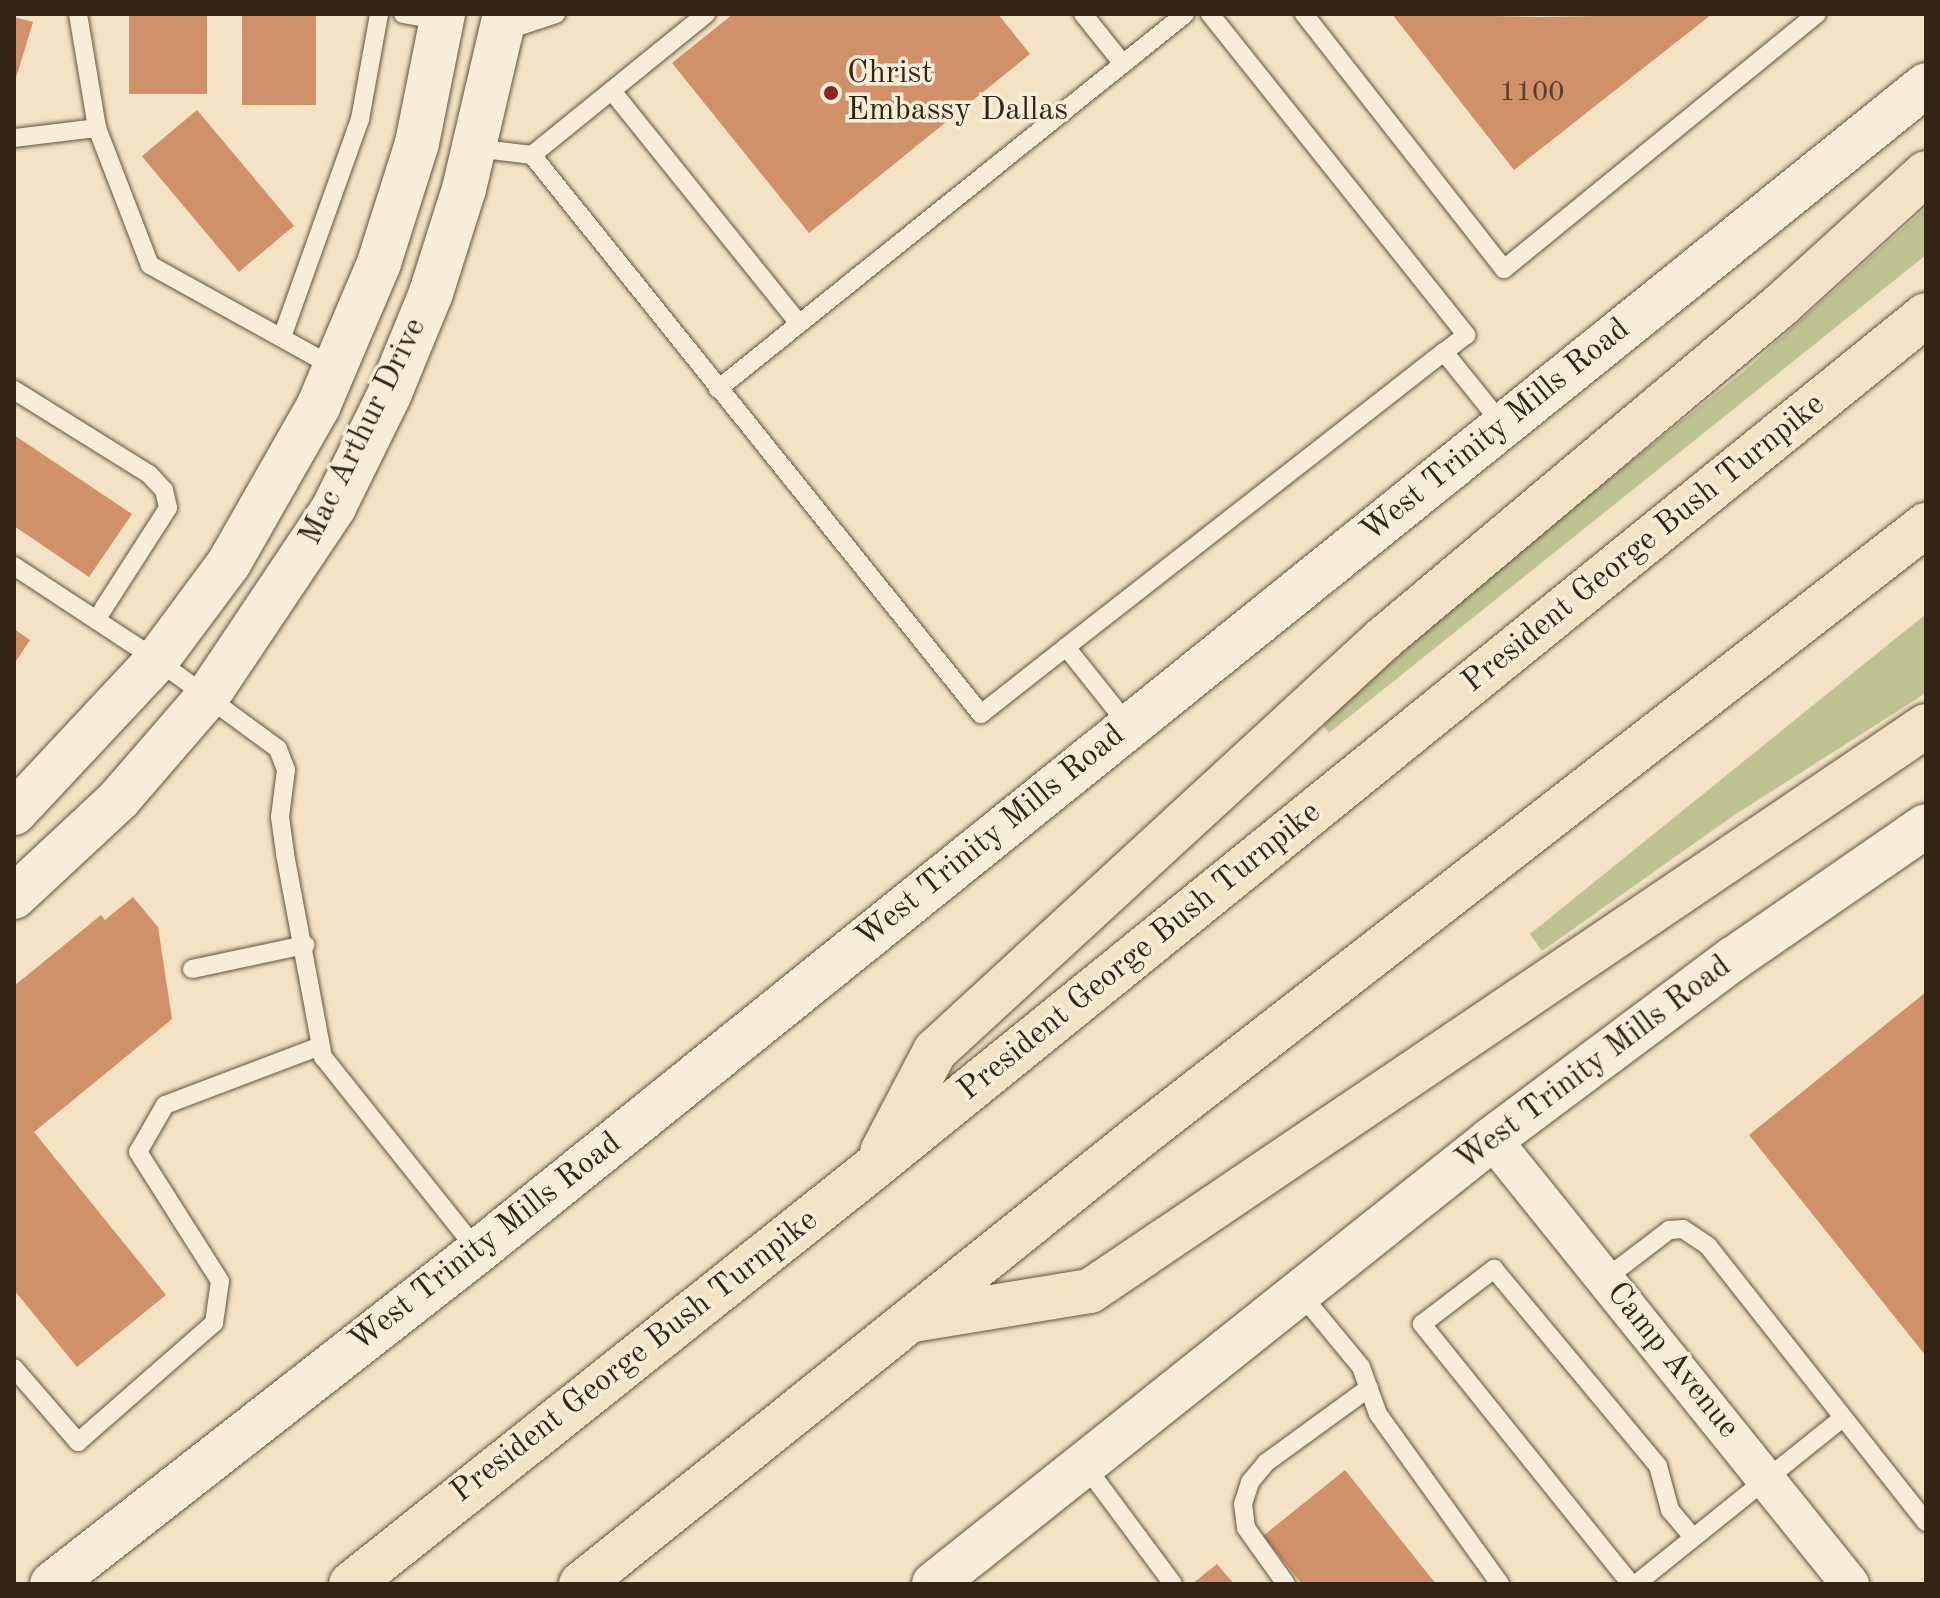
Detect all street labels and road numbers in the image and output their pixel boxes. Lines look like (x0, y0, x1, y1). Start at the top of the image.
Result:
street label: West Trinity Mills Road (1354, 311, 1638, 551)
street label: Mac Arthur Drive (292, 312, 436, 552)
street label: President George Bush Turnpike (1455, 386, 1833, 702)
street label: West Trinity Mills Road (849, 717, 1133, 957)
street label: President George Bush Turnpike (951, 794, 1329, 1110)
street label: West Trinity Mills Road (1449, 948, 1739, 1180)
street label: West Trinity Mills Road (342, 1125, 630, 1361)
street label: President George Bush Turnpike (444, 1202, 826, 1512)
street label: Camp Avenue (1597, 1275, 1747, 1447)

